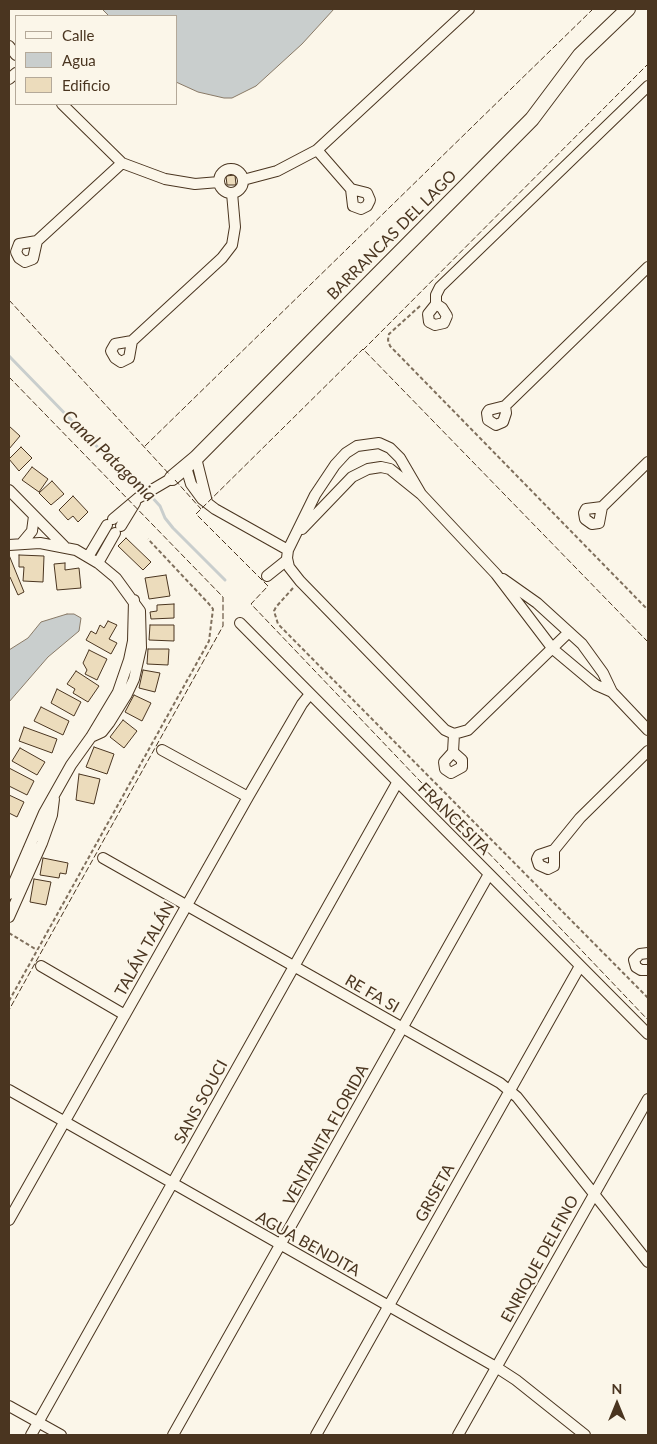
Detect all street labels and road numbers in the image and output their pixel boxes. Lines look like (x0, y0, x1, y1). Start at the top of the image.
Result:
street label: BARRANCAS DEL LAGO (323, 166, 461, 304)
street label: FRANCESITA (414, 779, 494, 859)
street label: TALÁN TALÁN (111, 898, 179, 1000)
street label: RE FA SI (341, 971, 403, 1017)
street label: SANS SOUCI (170, 1057, 232, 1147)
street label: VENTANITA FLORIDA (279, 1061, 373, 1209)
street label: GRISETA (411, 1161, 459, 1225)
street label: ENRIQUE DELFINO (497, 1192, 583, 1326)
street label: AGUA BENDITA (253, 1207, 363, 1281)

